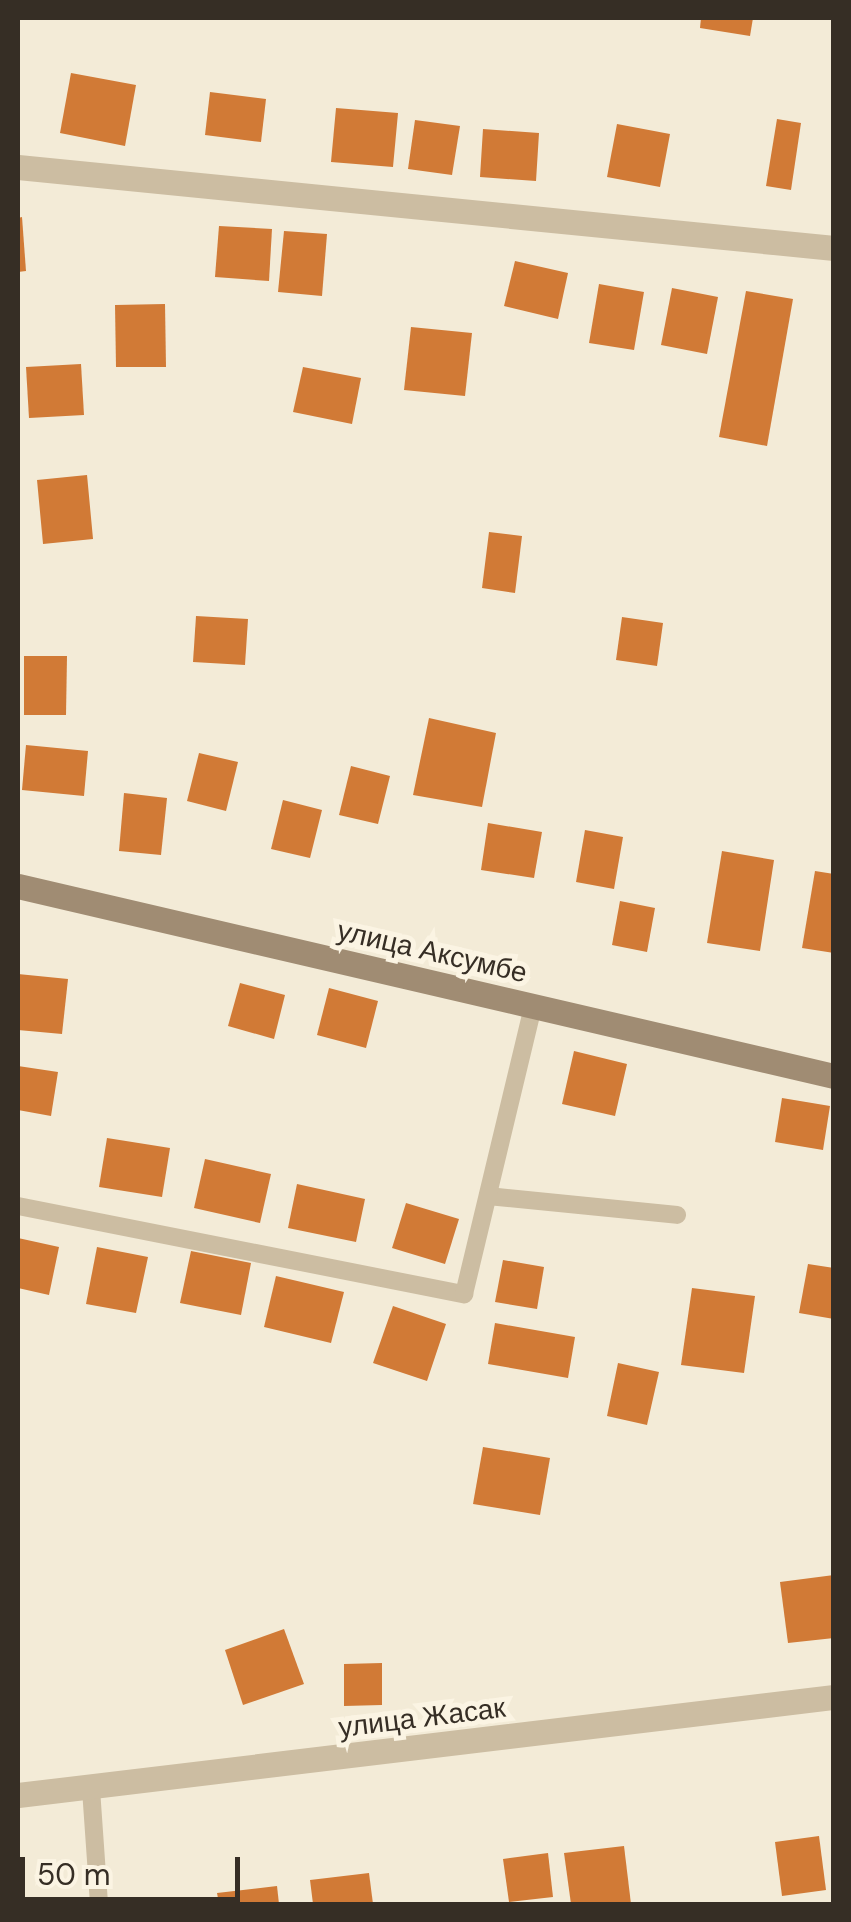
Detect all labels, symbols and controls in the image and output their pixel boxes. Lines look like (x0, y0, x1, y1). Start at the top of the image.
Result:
street label: улица Аксумбе (334, 914, 530, 990)
street label: улица Жасак (337, 1691, 507, 1745)
scale bar (25, 1837, 245, 1899)
text: 50 m (37, 1855, 111, 1894)

